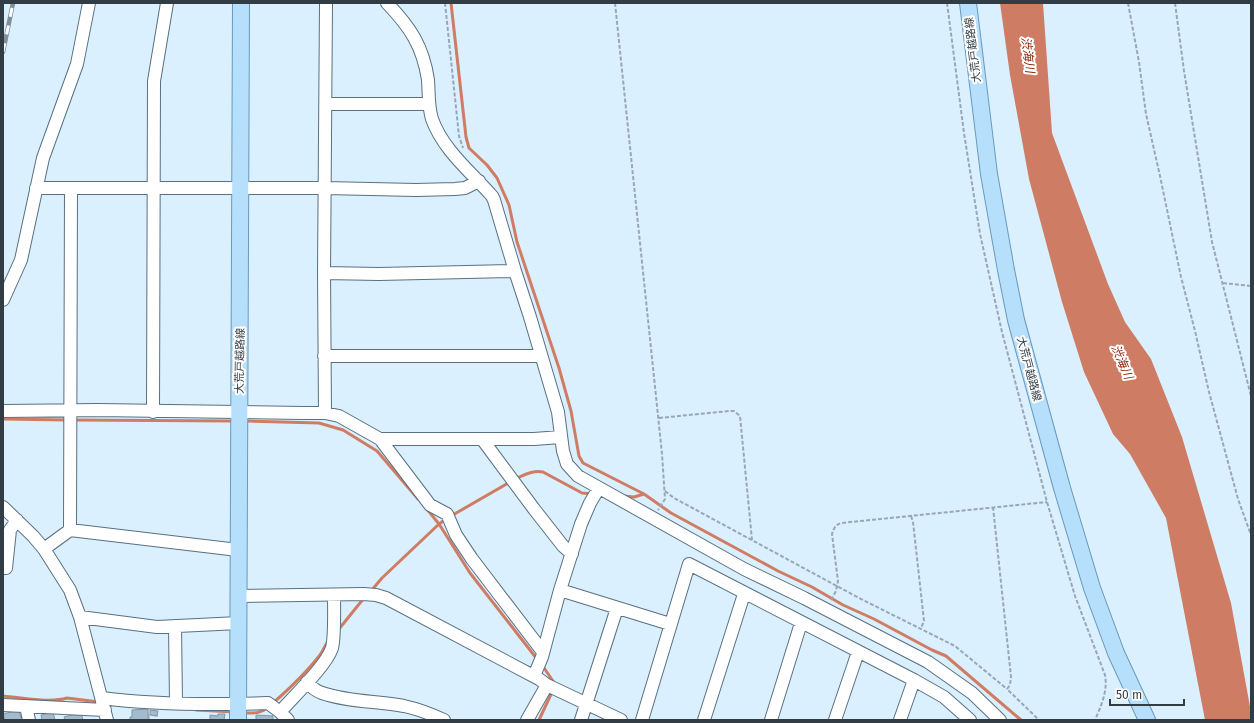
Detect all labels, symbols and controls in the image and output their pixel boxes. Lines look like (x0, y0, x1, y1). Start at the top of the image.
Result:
street label: 大荒戸越路線 (963, 16, 983, 84)
water label: 渋海川 (1019, 36, 1037, 76)
street label: 大荒戸越路線 (233, 328, 247, 394)
street label: 大荒戸越路線 (1014, 335, 1044, 403)
water label: 渋海川 (1109, 343, 1136, 383)
scale bar (1110, 681, 1184, 707)
text: 50 m (1116, 688, 1142, 702)

